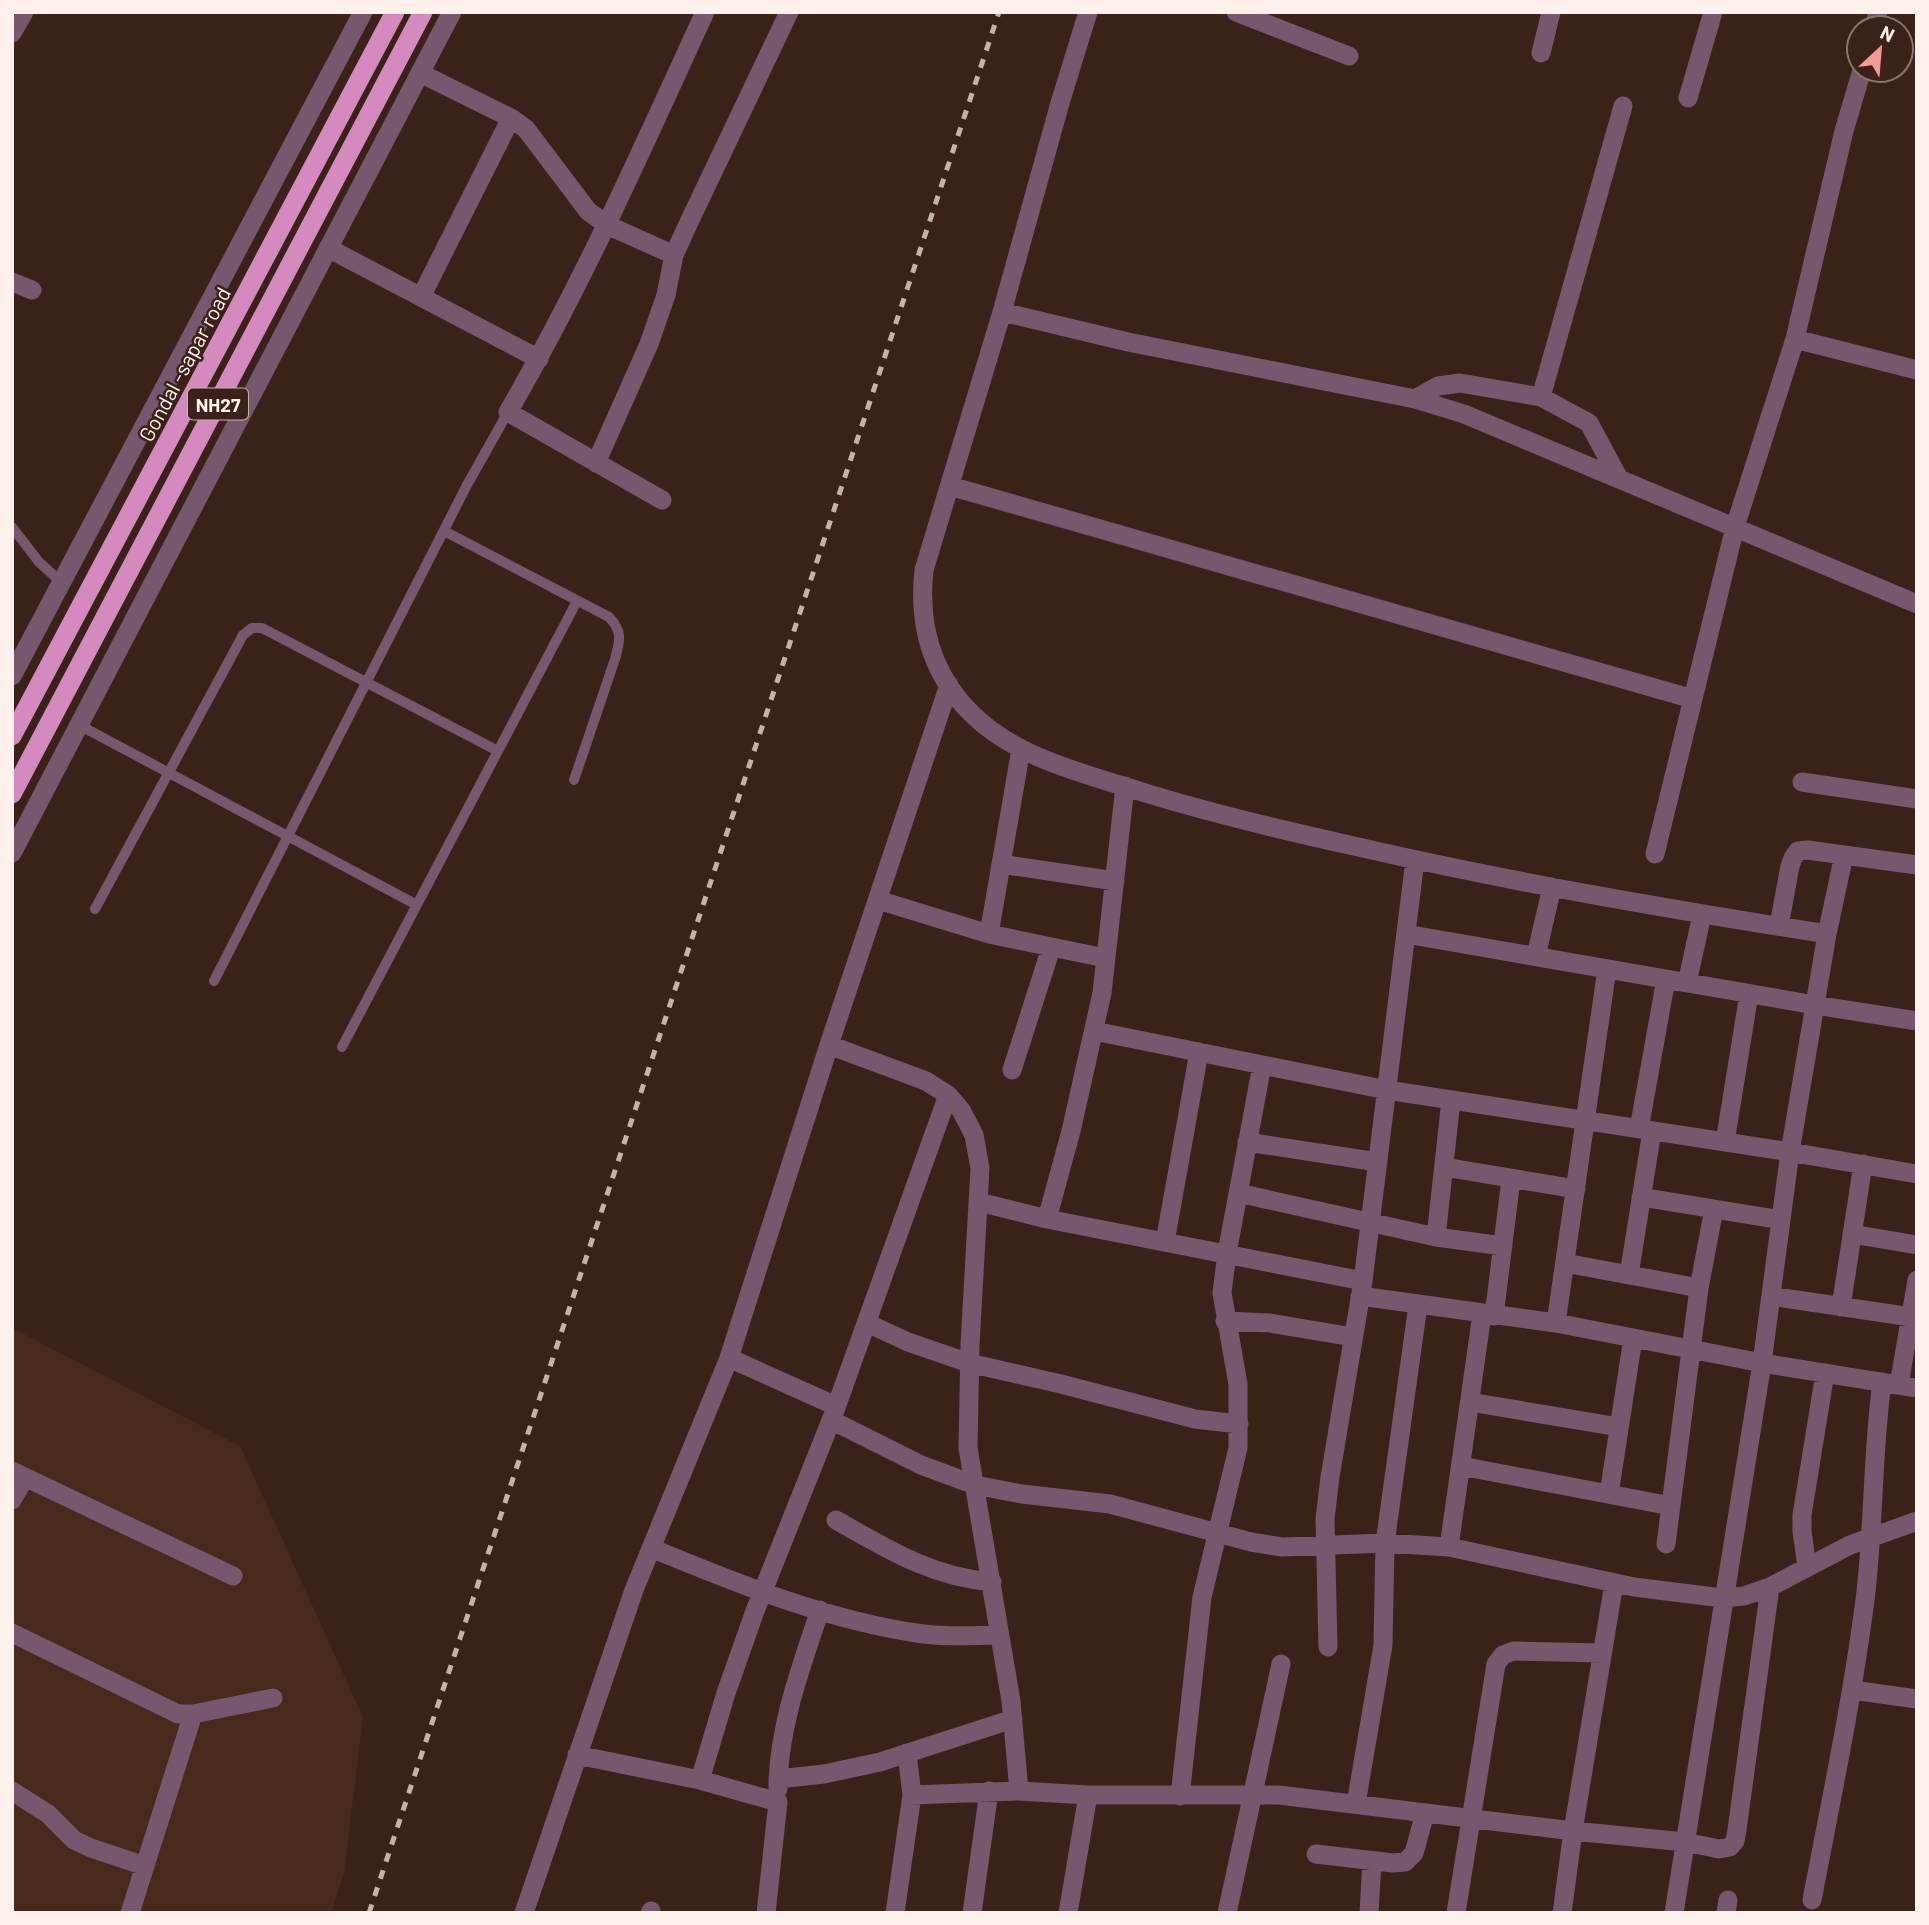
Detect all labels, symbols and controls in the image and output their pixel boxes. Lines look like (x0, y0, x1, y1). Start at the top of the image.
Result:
north arrow (1845, 14, 1915, 84)
text: N (1877, 20, 1898, 46)
street label: Gondal -sapar road (133, 283, 235, 445)
road number: NH27 (188, 388, 248, 420)

